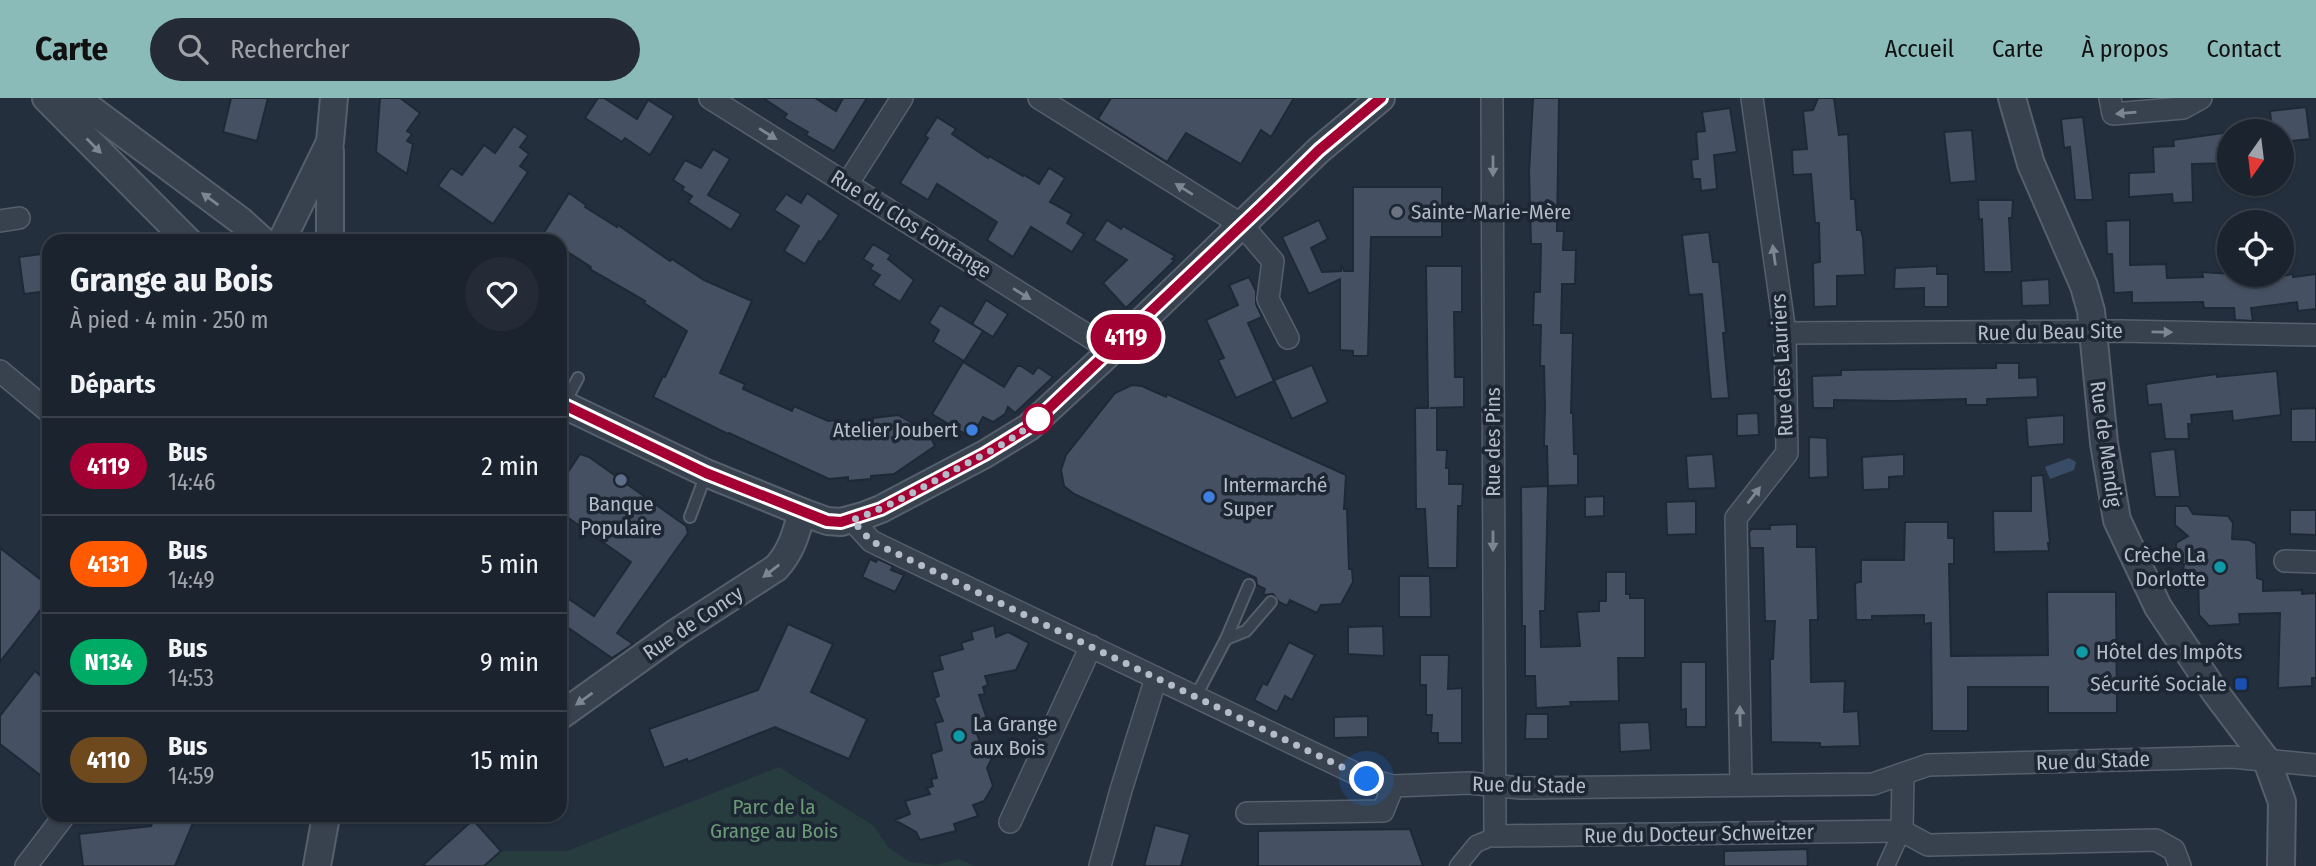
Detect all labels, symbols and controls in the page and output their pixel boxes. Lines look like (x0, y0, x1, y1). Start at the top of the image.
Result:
search box (150, 18, 640, 81)
text: Carte (35, 29, 108, 69)
icon: search (174, 30, 212, 68)
text: Rechercher (230, 34, 350, 65)
text: Accueil (1885, 35, 1954, 63)
text: Carte (1992, 35, 2043, 63)
text: À propos (2081, 35, 2168, 63)
text: Contact (2206, 35, 2281, 63)
one-way arrow (2114, 108, 2136, 119)
north arrow (2217, 119, 2294, 196)
map controls (2217, 119, 2294, 287)
one-way arrow (758, 127, 777, 140)
one-way arrow (86, 138, 103, 155)
one-way arrow (1487, 155, 1499, 177)
street label: Rue du Clos Fontange (826, 164, 996, 284)
one-way arrow (1175, 182, 1194, 195)
one-way arrow (201, 192, 220, 206)
place label: Sainte-Marie-Mère (1411, 199, 1571, 225)
marker: Sainte-Marie-Mère (1389, 204, 1405, 220)
button: locate (2217, 210, 2294, 287)
one-way arrow (1768, 244, 1779, 266)
button: heart (465, 257, 539, 331)
text: Grange au Bois (70, 260, 273, 300)
one-way arrow (1013, 288, 1032, 301)
street label: Rue des Lauriers (1765, 293, 1799, 437)
text: À pied · 4 min · 250 m (70, 306, 269, 334)
line badge: 4119 (1077, 314, 1175, 360)
street label: Rue du Beau Site (1977, 318, 2123, 346)
text: 4119 (1104, 323, 1148, 351)
one-way arrow (2151, 326, 2173, 337)
text: Départs (70, 369, 156, 400)
street label: Rue de Mendig (2084, 379, 2128, 509)
street label: Rue des Pins (1480, 387, 1506, 497)
unlabelled marker (1023, 404, 1053, 434)
place label: Atelier Joubert (833, 417, 958, 443)
marker: Atelier Joubert (964, 422, 980, 438)
text: Bus (168, 437, 207, 468)
text: 2 min (481, 451, 539, 482)
text: 4119 (87, 452, 130, 480)
text: 14:46 (168, 468, 215, 496)
marker: Banque Populaire (613, 472, 629, 488)
place label: Intermarché Super (1223, 472, 1327, 522)
one-way arrow (1746, 486, 1761, 504)
marker: Intermarché Super (1201, 489, 1217, 505)
place label: Banque Populaire (580, 491, 662, 541)
one-way arrow (1487, 530, 1499, 552)
text: Bus (168, 535, 207, 566)
place label: Crèche La Dorlotte (2124, 542, 2206, 592)
text: 5 min (481, 549, 539, 580)
text: 4131 (88, 550, 129, 578)
marker: Crèche La Dorlotte (2212, 559, 2228, 575)
one-way arrow (762, 563, 780, 577)
text: 14:49 (168, 566, 215, 594)
street label: Rue de Concy (638, 580, 748, 666)
text: Bus (168, 633, 207, 664)
place label: Hôtel des Impôts (2096, 639, 2242, 665)
marker: Hôtel des Impôts (2074, 644, 2090, 660)
text: 9 min (480, 647, 539, 678)
text: N134 (84, 648, 133, 676)
text: 14:53 (168, 664, 214, 692)
place label: Sécurité Sociale (2090, 671, 2227, 697)
marker: Sécurité Sociale (2233, 676, 2249, 692)
one-way arrow (575, 692, 593, 706)
one-way arrow (1734, 705, 1745, 727)
place label: La Grange aux Bois (973, 711, 1057, 761)
marker: La Grange aux Bois (951, 728, 967, 744)
text: Bus (168, 731, 207, 762)
text: 15 min (471, 745, 539, 776)
text: 4110 (87, 746, 130, 774)
street label: Rue du Stade (2036, 746, 2150, 776)
your location (1349, 761, 1384, 796)
text: 14:59 (168, 762, 214, 790)
street label: Rue du Stade (1472, 771, 1586, 799)
park label: Parc de la Grange au Bois (710, 794, 838, 844)
street label: Rue du Docteur Schweitzer (1584, 819, 1815, 849)

